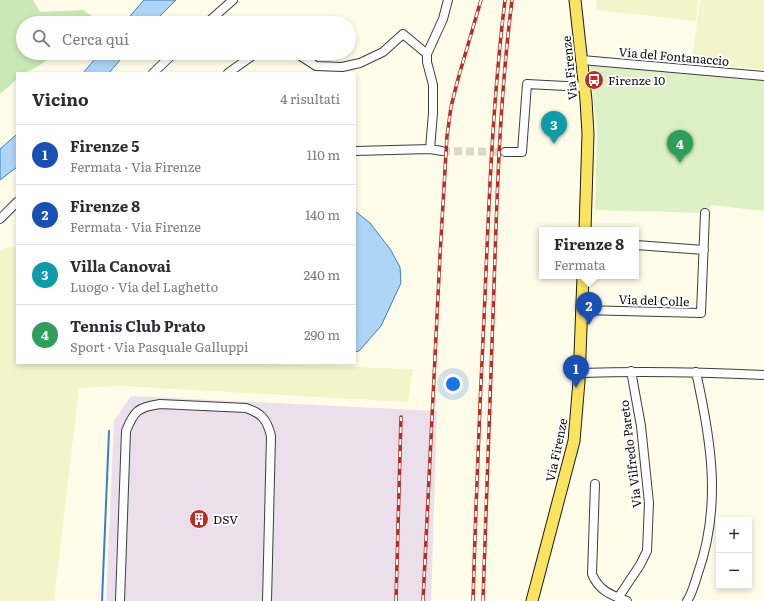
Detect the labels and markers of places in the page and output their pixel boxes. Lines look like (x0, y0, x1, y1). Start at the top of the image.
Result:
bus stop icon: Firenze 10 (583, 69, 605, 91)
place label: Firenze 10 (608, 71, 665, 89)
pin: 3 (541, 111, 567, 144)
pin: 4 (667, 130, 693, 163)
pin: 2 (576, 292, 602, 325)
pin: 1 (563, 355, 589, 388)
building icon: DSV (188, 508, 210, 530)
place label: DSV (213, 510, 238, 528)

